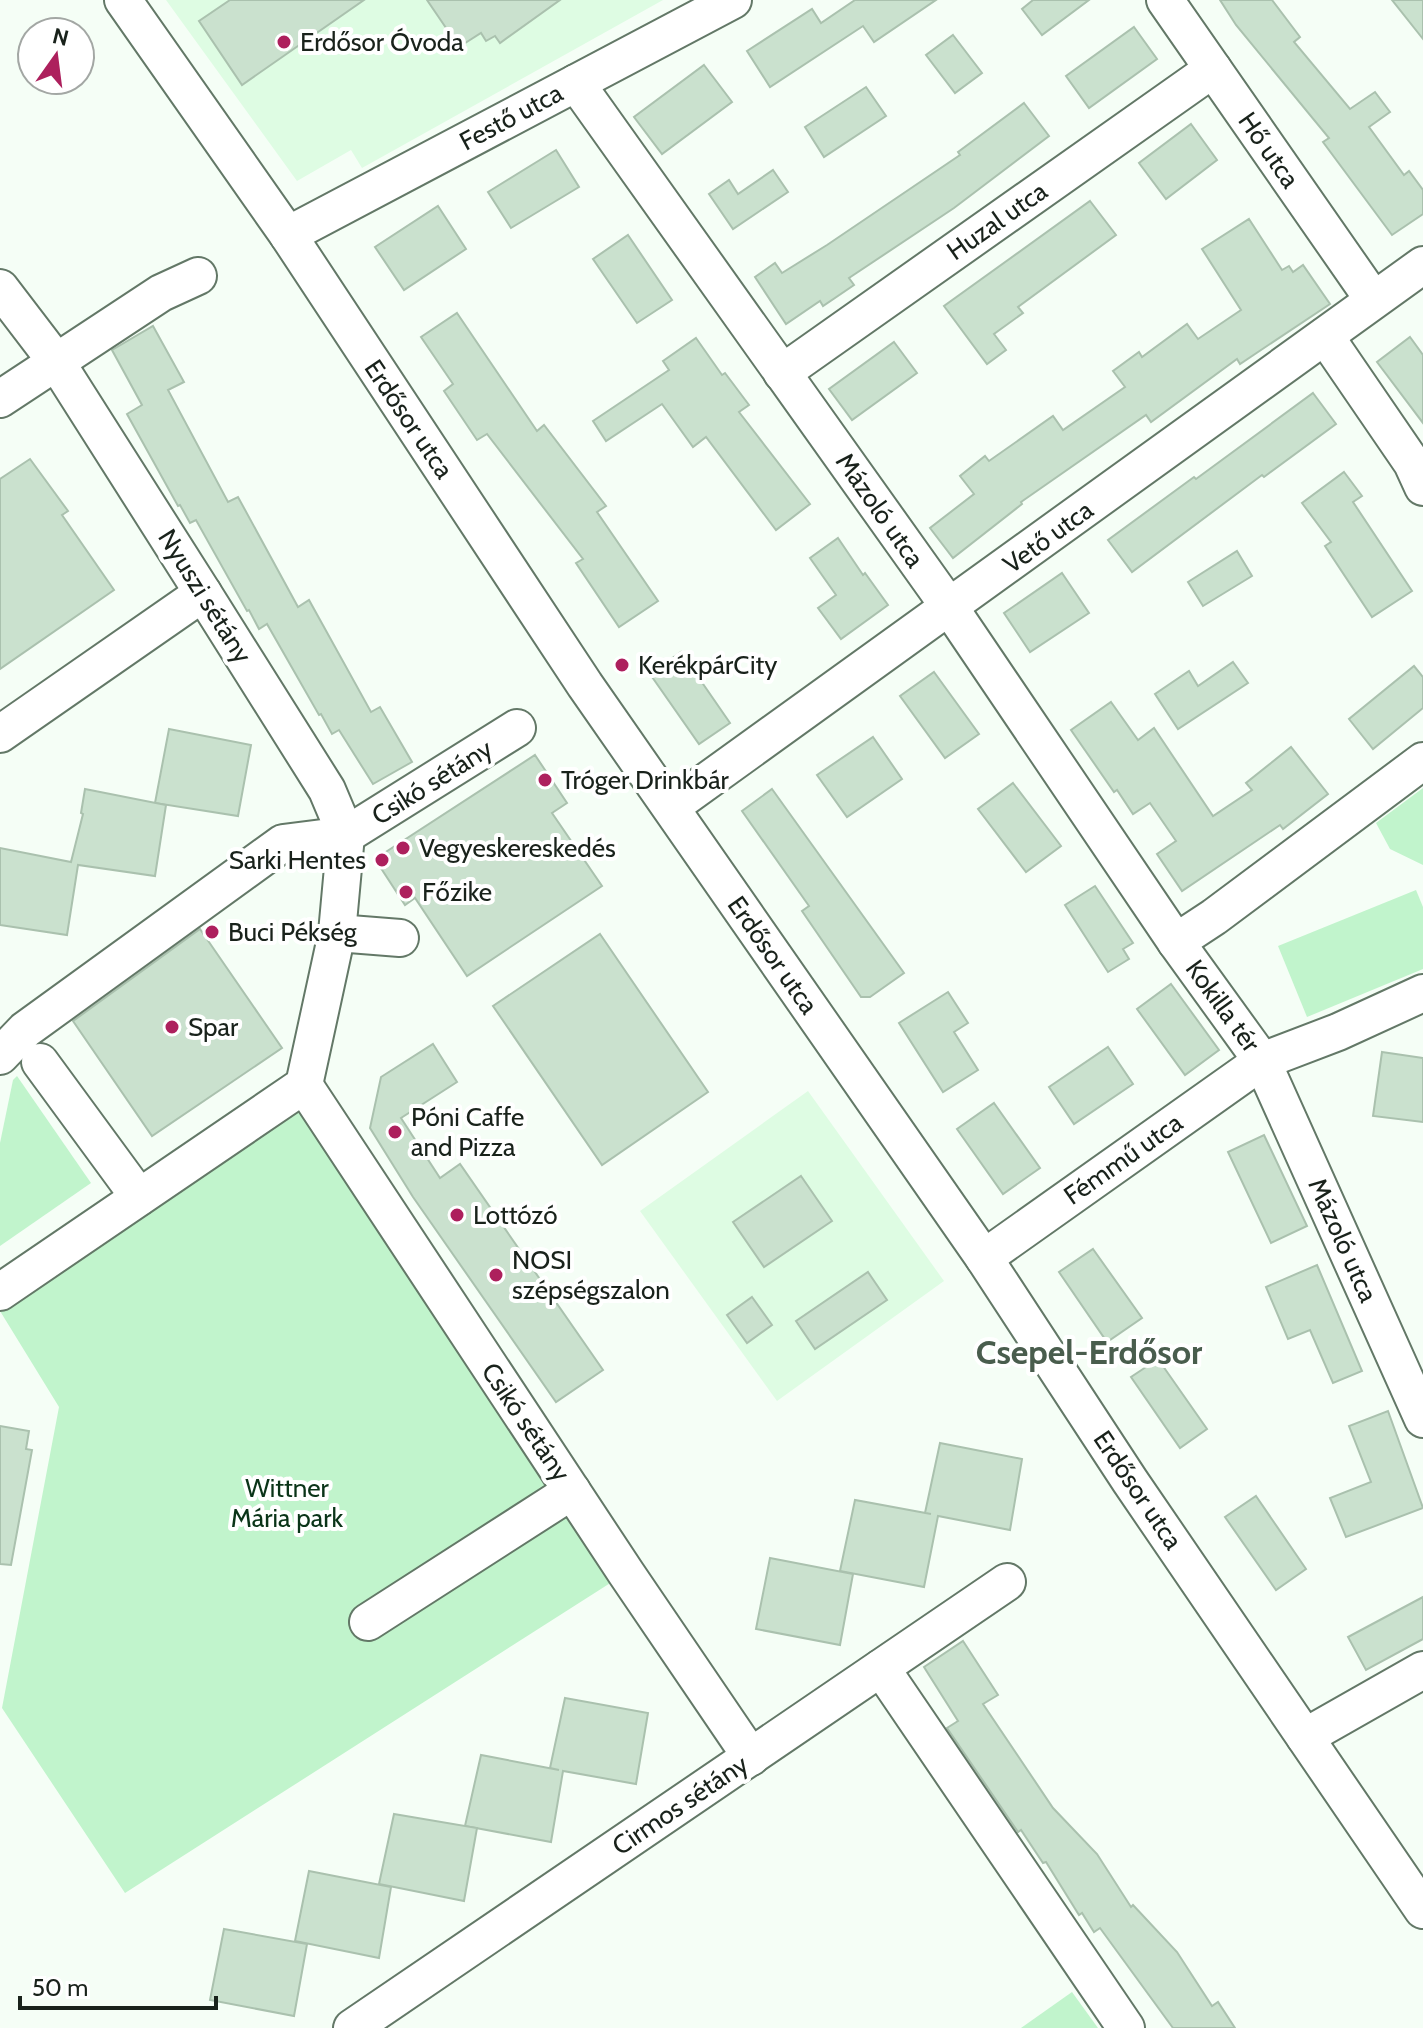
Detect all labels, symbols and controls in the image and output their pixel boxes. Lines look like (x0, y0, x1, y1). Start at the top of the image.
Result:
north arrow (16, 16, 96, 96)
text: N (50, 22, 72, 52)
place label: Erdősor Óvoda (300, 26, 464, 58)
marker: Erdősor Óvoda (275, 33, 293, 51)
street label: Festő utca (454, 76, 568, 157)
street label: Hő utca (1231, 106, 1307, 194)
street label: Huzal utca (941, 175, 1054, 267)
street label: Erdősor utca (358, 353, 461, 485)
street label: Mázoló utca (829, 447, 931, 574)
street label: Vető utca (997, 493, 1100, 580)
street label: Nyuszi sétány (151, 523, 259, 669)
place label: KerékpárCity (638, 649, 777, 681)
marker: KerékpárCity (613, 656, 631, 674)
street label: Csikó sétány (366, 732, 498, 832)
place label: Tróger Drinkbár (561, 764, 730, 796)
marker: Tróger Drinkbár (536, 771, 554, 789)
place label: Vegyeskereskedés (419, 832, 616, 864)
marker: Vegyeskereskedés (394, 839, 412, 857)
place label: Sarki Hentes (229, 844, 366, 876)
marker: Sarki Hentes (373, 851, 391, 869)
place label: Főzike (422, 876, 492, 908)
marker: Főzike (397, 883, 415, 901)
street label: Erdősor utca (721, 890, 826, 1020)
place label: Buci Pékség (228, 916, 358, 948)
marker: Buci Pékség (203, 923, 221, 941)
street label: Kokilla tér (1179, 954, 1268, 1059)
place label: Spar (188, 1011, 239, 1043)
marker: Spar (163, 1018, 181, 1036)
place label: Póni Caffe and Pizza (411, 1101, 524, 1163)
street label: Fémmű utca (1058, 1106, 1189, 1212)
marker: Póni Caffe and Pizza (386, 1123, 404, 1141)
street label: Mázoló utca (1301, 1173, 1385, 1307)
place label: Lottózó (473, 1199, 558, 1231)
marker: Lottózó (448, 1206, 466, 1224)
place label: NOSI szépségszalon (512, 1244, 670, 1306)
marker: NOSI szépségszalon (487, 1266, 505, 1284)
district label: Csepel-Erdősor (976, 1331, 1203, 1373)
street label: Csikó sétány (475, 1357, 577, 1487)
street label: Erdősor utca (1087, 1424, 1190, 1556)
park label: Wittner Mária park (231, 1472, 344, 1534)
street label: Cirmos sétány (606, 1748, 754, 1862)
scale bar (20, 1960, 216, 2010)
text: 50 m (32, 1973, 88, 2002)

